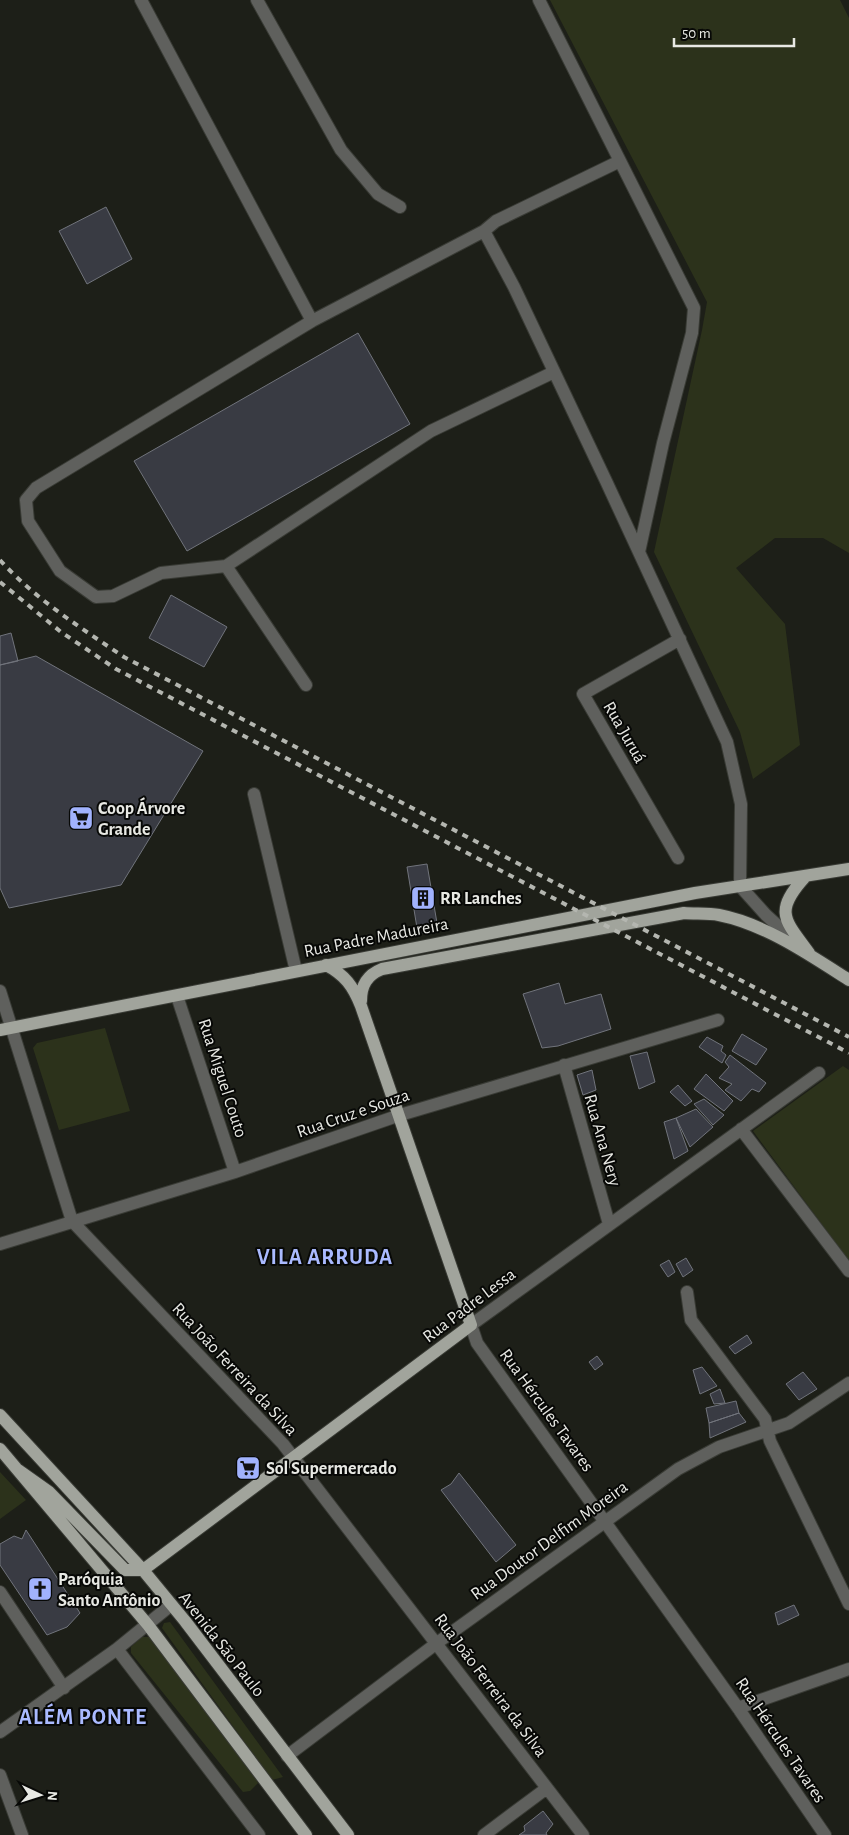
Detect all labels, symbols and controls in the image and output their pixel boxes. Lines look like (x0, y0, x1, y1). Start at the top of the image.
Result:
scale bar (674, 15, 794, 47)
text: 50 m (682, 26, 711, 41)
street label: Rua Juruá (599, 699, 649, 766)
place label: Coop Árvore Grande (98, 797, 185, 839)
supermarket icon: Coop Árvore Grande (68, 805, 94, 831)
building icon: RR Lanches (410, 885, 436, 911)
place label: RR Lanches (440, 890, 522, 908)
street label: Rua Padre Madureira (302, 915, 450, 961)
street label: Rua Miguel Couto (194, 1017, 250, 1140)
street label: Rua Cruz e Souza (295, 1086, 412, 1142)
street label: Rua Ana Nery (580, 1092, 624, 1189)
district label: VILA ARRUDA (257, 1246, 393, 1268)
street label: Rua Padre Lessa (420, 1265, 519, 1346)
street label: Rua João Ferreira da Silva (168, 1300, 300, 1440)
street label: Rua Hércules Tavares (496, 1346, 597, 1475)
supermarket icon: Sol Supermercado (235, 1455, 261, 1481)
place label: Sol Supermercado (266, 1460, 397, 1478)
street label: Rua Doutor Delfim Moreira (468, 1478, 631, 1604)
place label: Paróquia Santo Antônio (58, 1571, 160, 1610)
church icon: Paróquia Santo Antônio (27, 1576, 53, 1602)
street label: Avenida São Paulo (175, 1589, 268, 1701)
street label: Rua João Ferreira da Silva (431, 1611, 550, 1761)
street label: Rua Hércules Tavares (732, 1675, 829, 1806)
district label: ALÉM PONTE (19, 1703, 147, 1728)
north arrow (15, 1770, 65, 1820)
text: N (45, 1790, 59, 1801)

